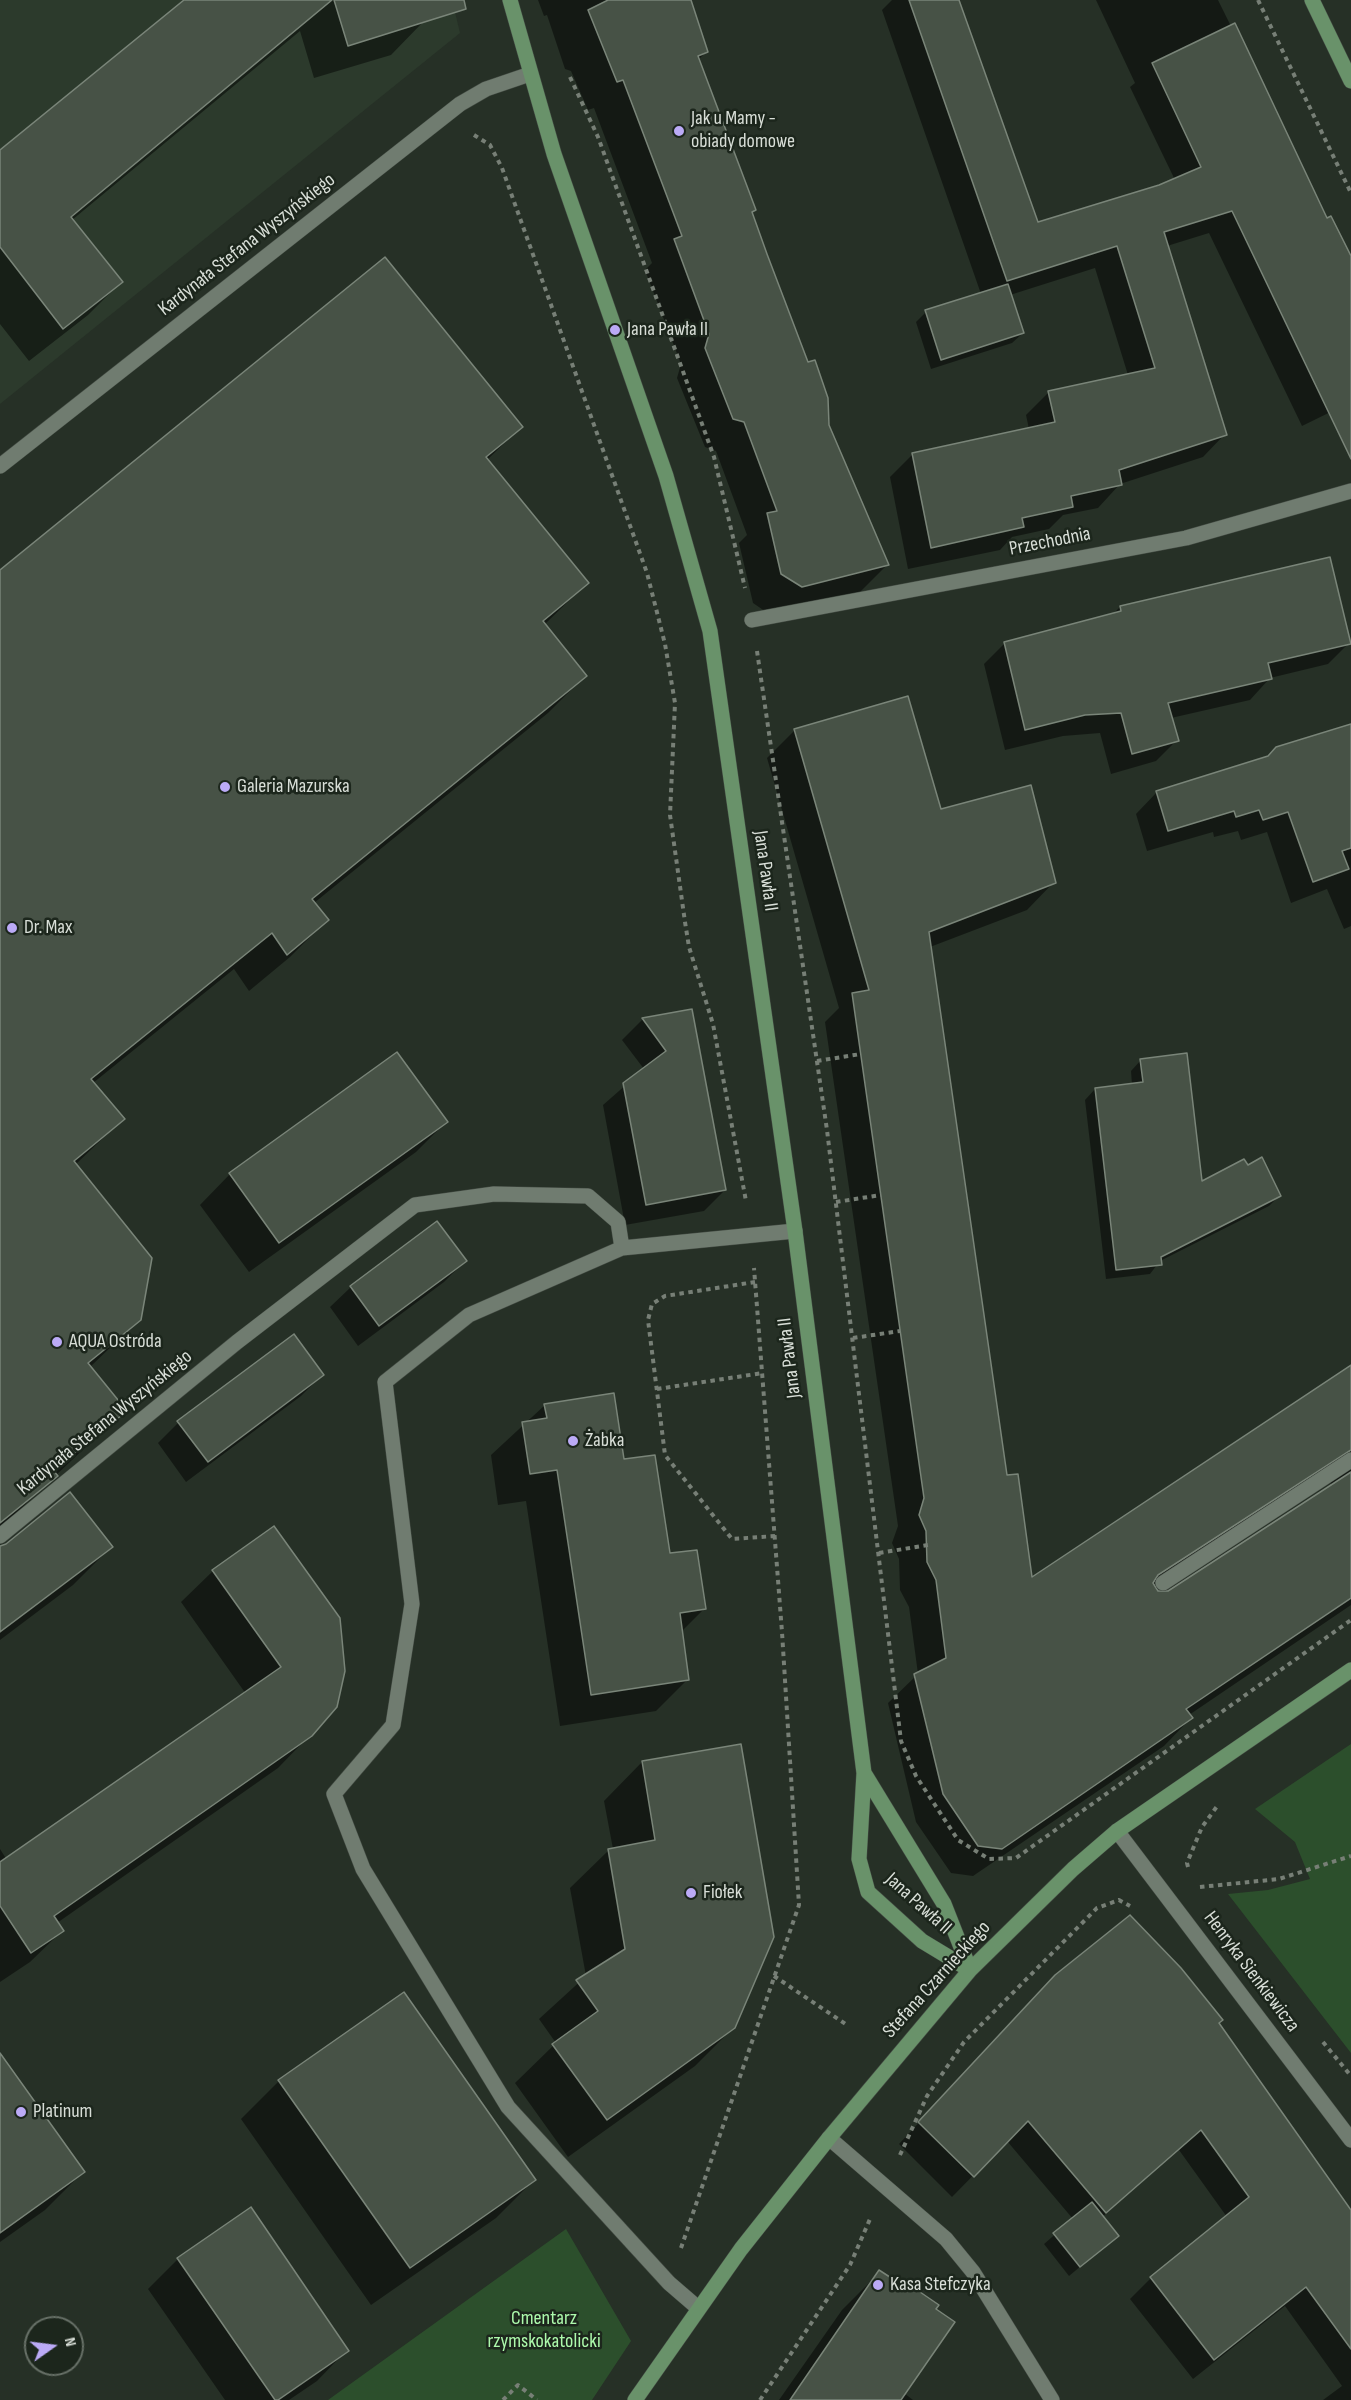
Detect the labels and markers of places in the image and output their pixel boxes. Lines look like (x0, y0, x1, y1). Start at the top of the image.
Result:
place label: Jak u Mamy - obiady domowe (691, 107, 795, 154)
marker: Jak u Mamy - obiady domowe (672, 124, 686, 138)
place label: Jana Pawła II (627, 318, 708, 342)
marker: Jana Pawła II (608, 323, 622, 337)
place label: Galeria Mazurska (237, 775, 350, 799)
marker: Galeria Mazurska (218, 780, 232, 794)
place label: Dr. Max (24, 916, 72, 940)
marker: Dr. Max (5, 921, 19, 935)
place label: AQUA Ostróda (69, 1330, 162, 1354)
marker: AQUA Ostróda (50, 1335, 64, 1349)
place label: Żabka (585, 1429, 624, 1453)
marker: Żabka (566, 1434, 580, 1448)
place label: Fiołek (703, 1881, 742, 1905)
marker: Fiołek (684, 1886, 698, 1900)
place label: Platinum (33, 2100, 92, 2124)
marker: Platinum (14, 2105, 28, 2119)
place label: Kasa Stefczyka (890, 2273, 991, 2297)
marker: Kasa Stefczyka (871, 2278, 885, 2292)

